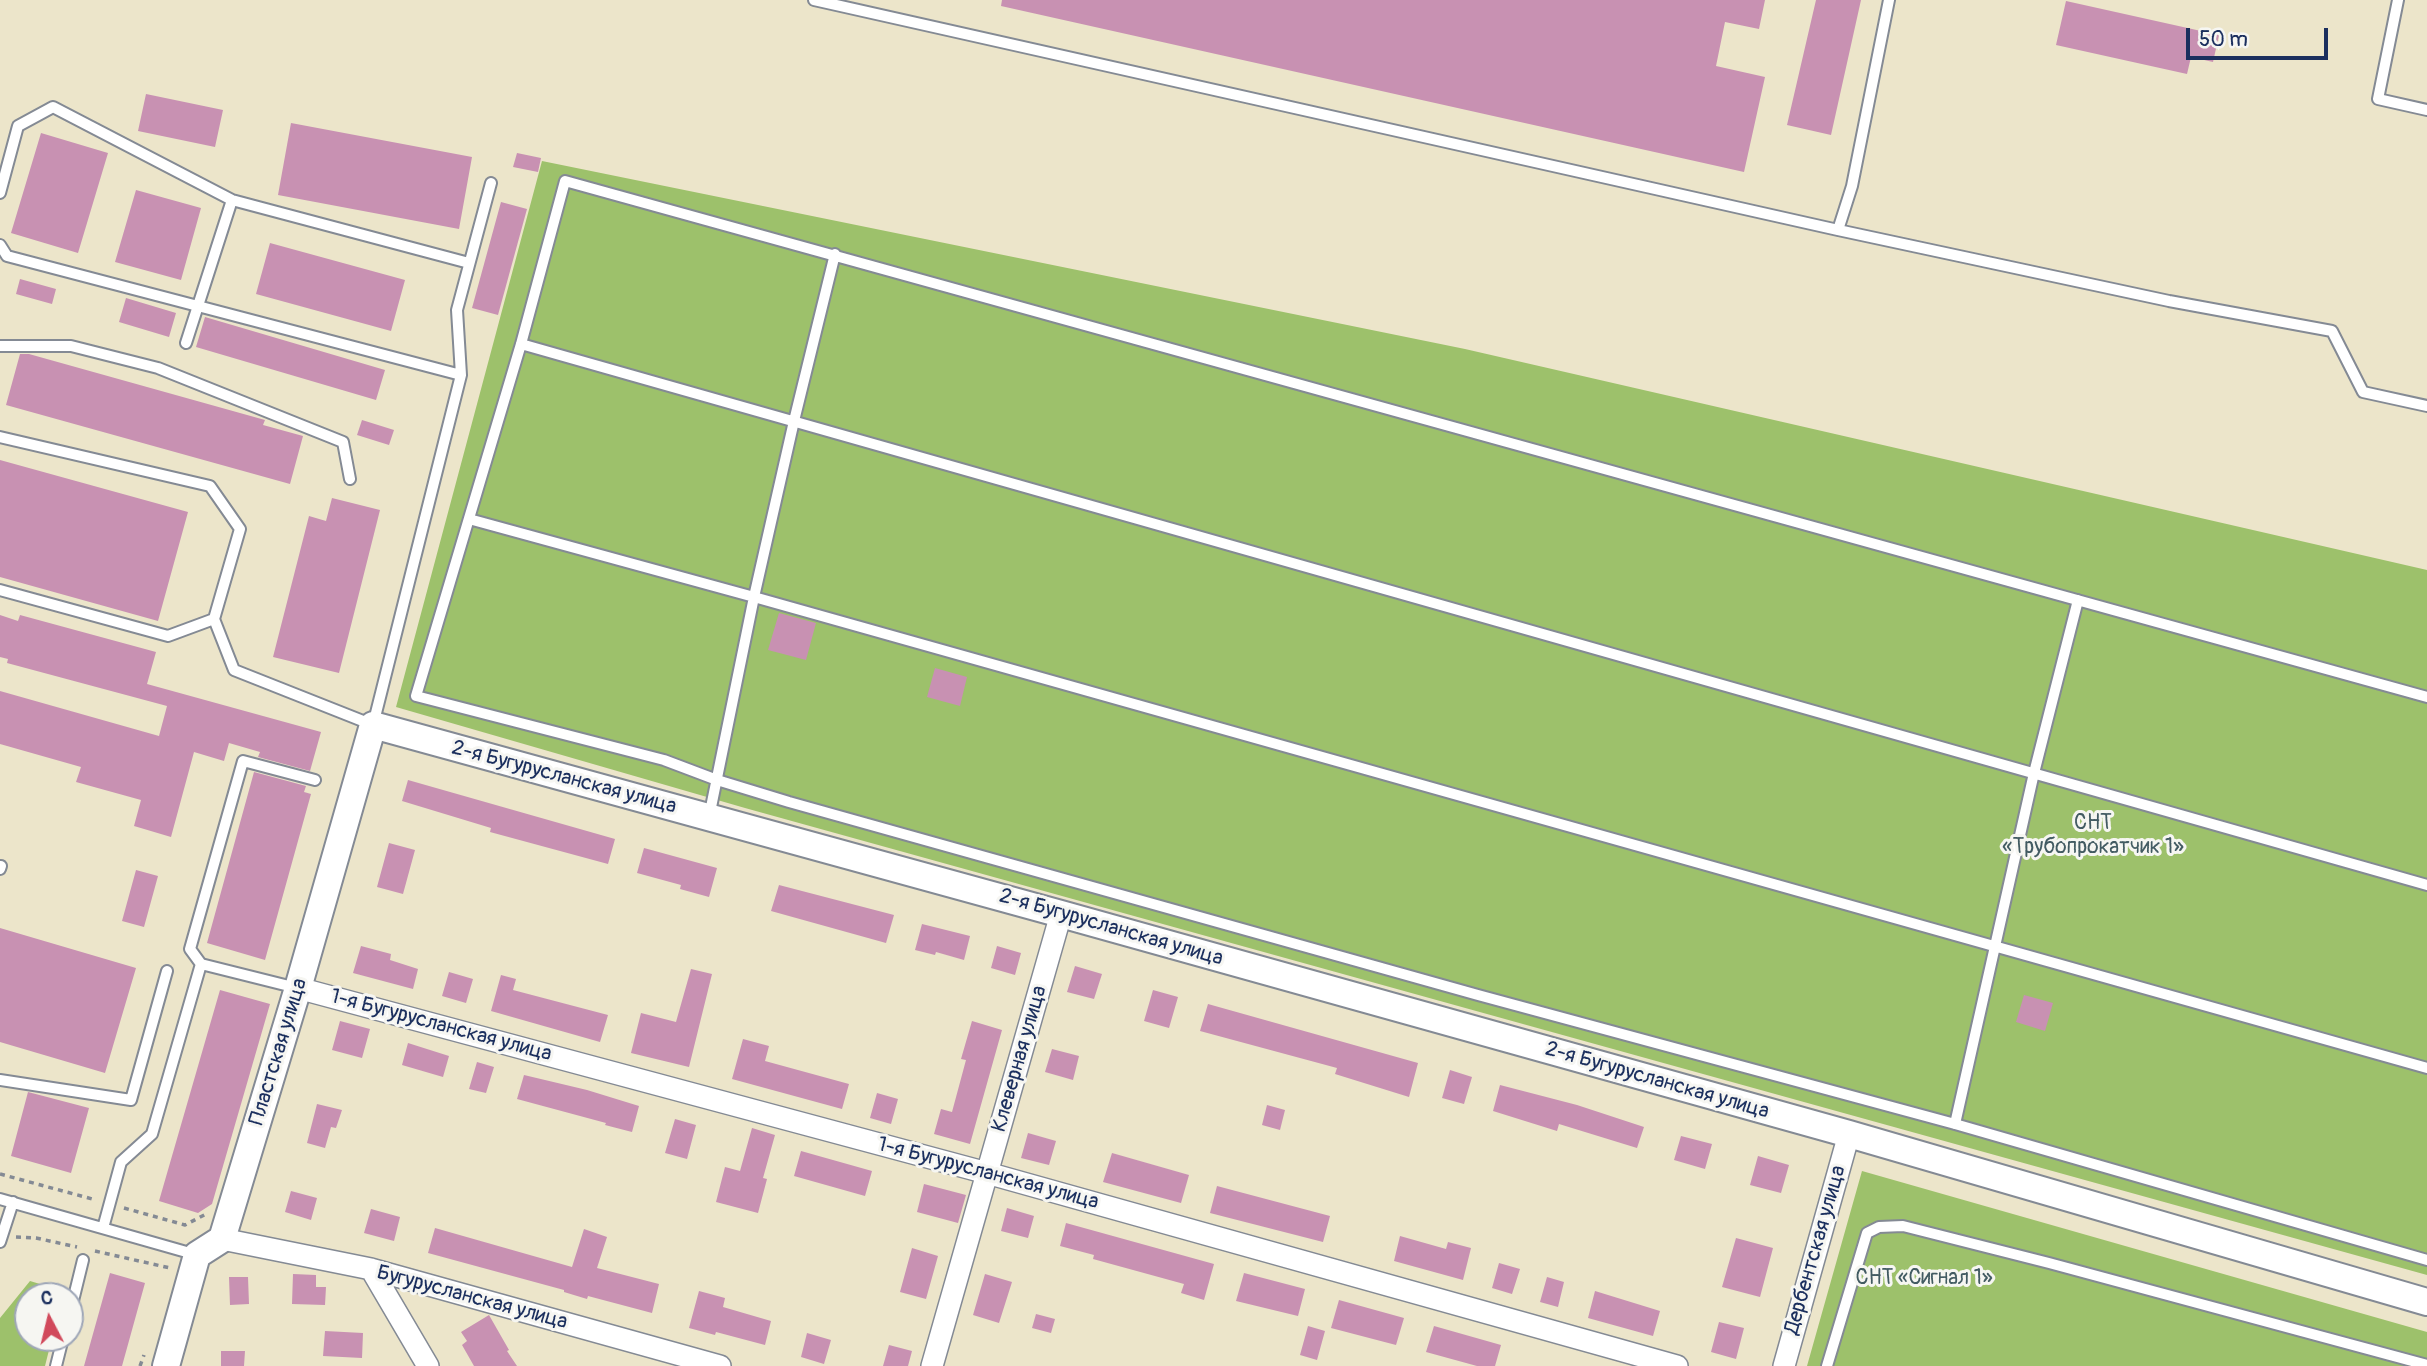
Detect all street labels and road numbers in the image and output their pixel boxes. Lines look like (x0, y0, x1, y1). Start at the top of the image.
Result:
street label: 2-я Бугурусланская улица (449, 736, 679, 820)
street label: 2-я Бугурусланская улица (996, 884, 1226, 972)
street label: Пластская улица (245, 976, 313, 1128)
street label: Клеверная улица (987, 983, 1053, 1135)
street label: 1-я Бугурусланская улица (328, 984, 554, 1068)
street label: 2-я Бугурусланская улица (1542, 1037, 1772, 1125)
street label: 1-я Бугурусланская улица (875, 1132, 1101, 1216)
street label: Дербентская улица (1780, 1163, 1852, 1337)
street label: Бугурусланская улица (374, 1260, 570, 1336)

